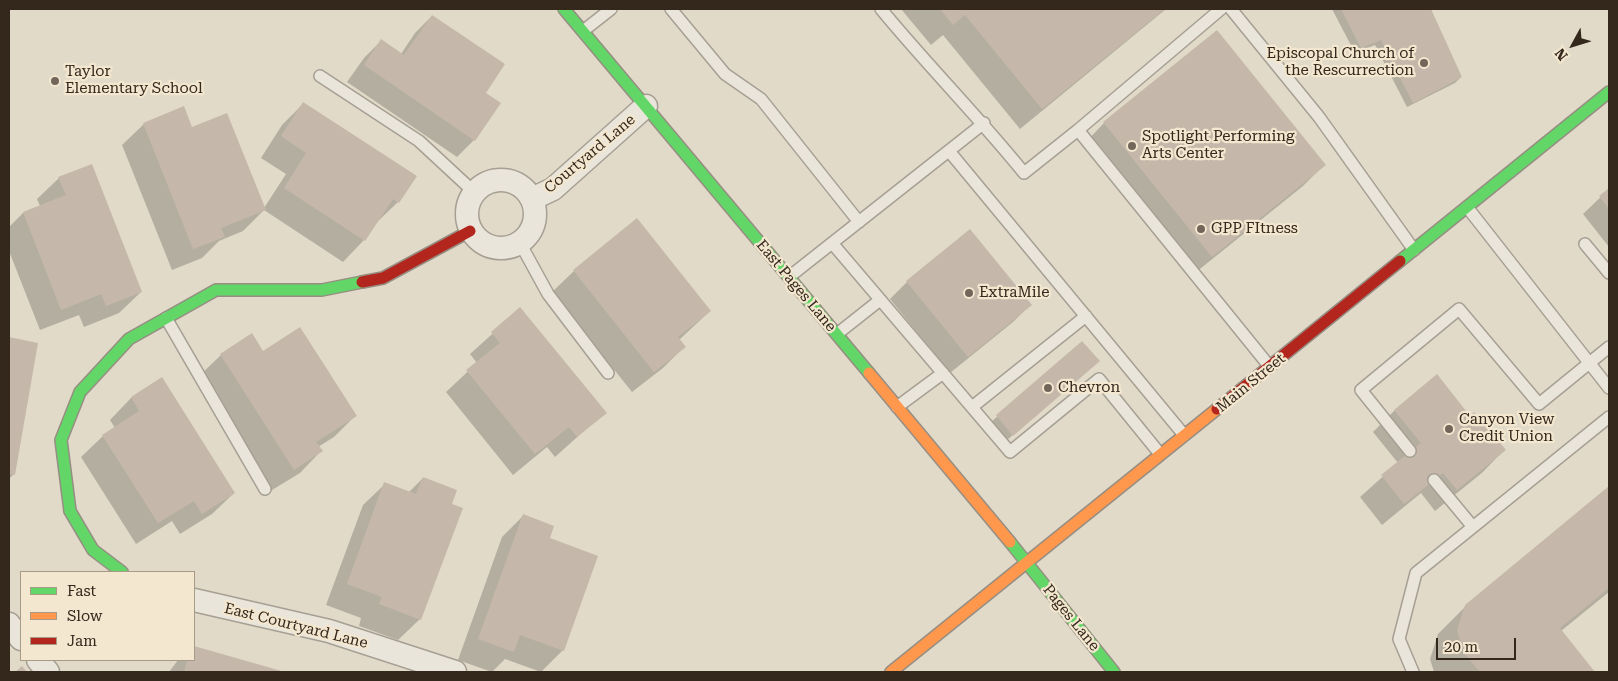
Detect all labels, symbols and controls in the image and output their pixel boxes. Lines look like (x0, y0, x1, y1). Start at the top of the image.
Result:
north arrow (1548, 20, 1598, 70)
place label: Episcopal Church of the Rescurrection (1266, 45, 1414, 80)
text: N (1552, 45, 1571, 64)
marker: Episcopal Church of the Rescurrection (1418, 57, 1430, 69)
place label: Taylor Elementary School (65, 63, 203, 98)
marker: Taylor Elementary School (49, 75, 61, 87)
street label: Courtyard Lane (541, 111, 639, 197)
place label: Spotlight Performing Arts Center (1142, 128, 1295, 163)
marker: Spotlight Performing Arts Center (1126, 140, 1138, 152)
place label: GPP FItness (1211, 220, 1298, 238)
marker: GPP FItness (1195, 223, 1207, 235)
street label: East Pages Lane (752, 236, 840, 336)
place label: ExtraMile (979, 284, 1049, 302)
marker: ExtraMile (963, 287, 975, 299)
street label: Main Street (1213, 350, 1289, 416)
place label: Chevron (1058, 379, 1120, 397)
marker: Chevron (1042, 382, 1054, 394)
place label: Canyon View Credit Union (1459, 411, 1554, 446)
marker: Canyon View Credit Union (1443, 423, 1455, 435)
legend (20, 571, 195, 661)
street label: Pages Lane (1039, 581, 1103, 655)
text: Fast (67, 582, 96, 600)
street label: East Courtyard Lane (222, 599, 370, 653)
text: Slow (67, 607, 102, 625)
scale bar (1438, 628, 1518, 660)
text: Jam (67, 632, 97, 650)
text: 20 m (1444, 638, 1478, 656)

